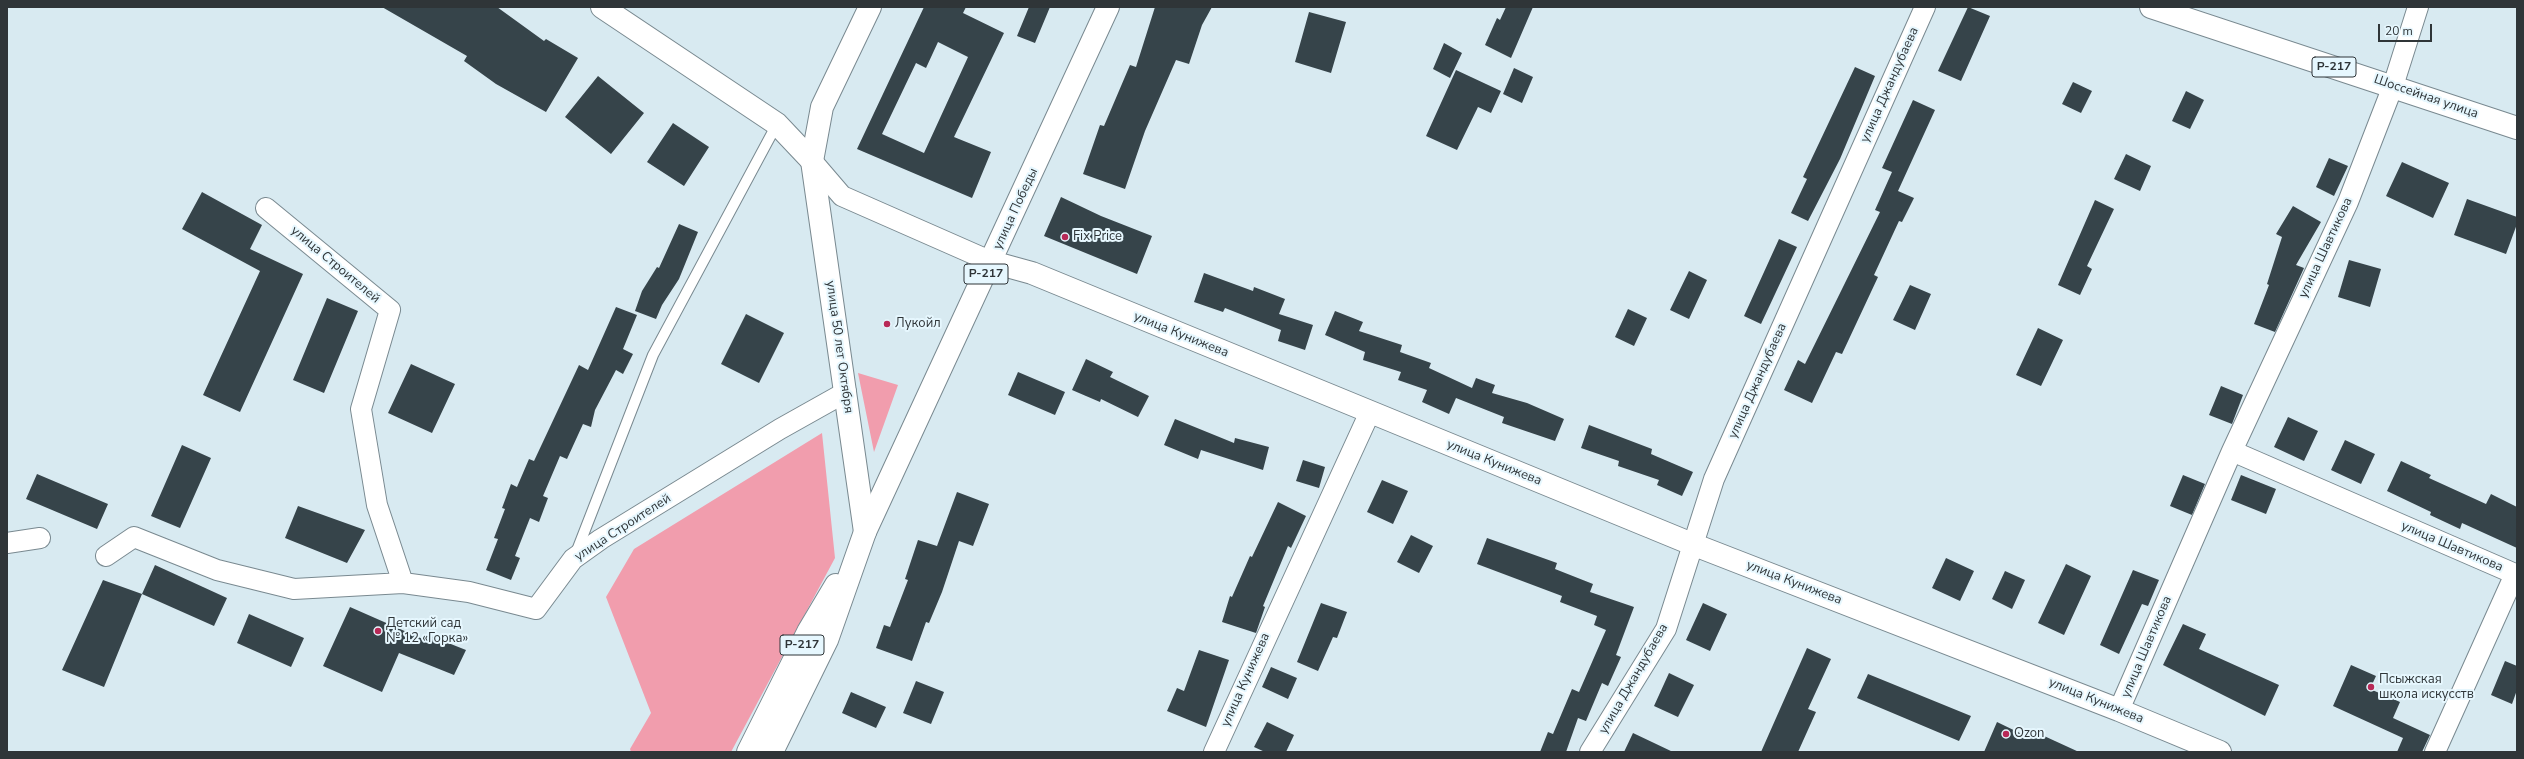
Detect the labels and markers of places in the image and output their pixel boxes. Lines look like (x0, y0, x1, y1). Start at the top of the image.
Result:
place label: Fix Price (1073, 229, 1122, 245)
marker: Fix Price (1060, 232, 1070, 242)
place label: Лукойл (895, 316, 941, 332)
marker: Лукойл (882, 319, 892, 329)
place label: Детский сад № 12 «Горка» (386, 616, 468, 647)
marker: Детский сад № 12 «Горка» (373, 626, 383, 636)
place label: Псыжская школа искусств (2379, 672, 2474, 703)
marker: Псыжская школа искусств (2366, 682, 2376, 692)
place label: Ozon (2014, 726, 2044, 742)
marker: Ozon (2001, 729, 2011, 739)

